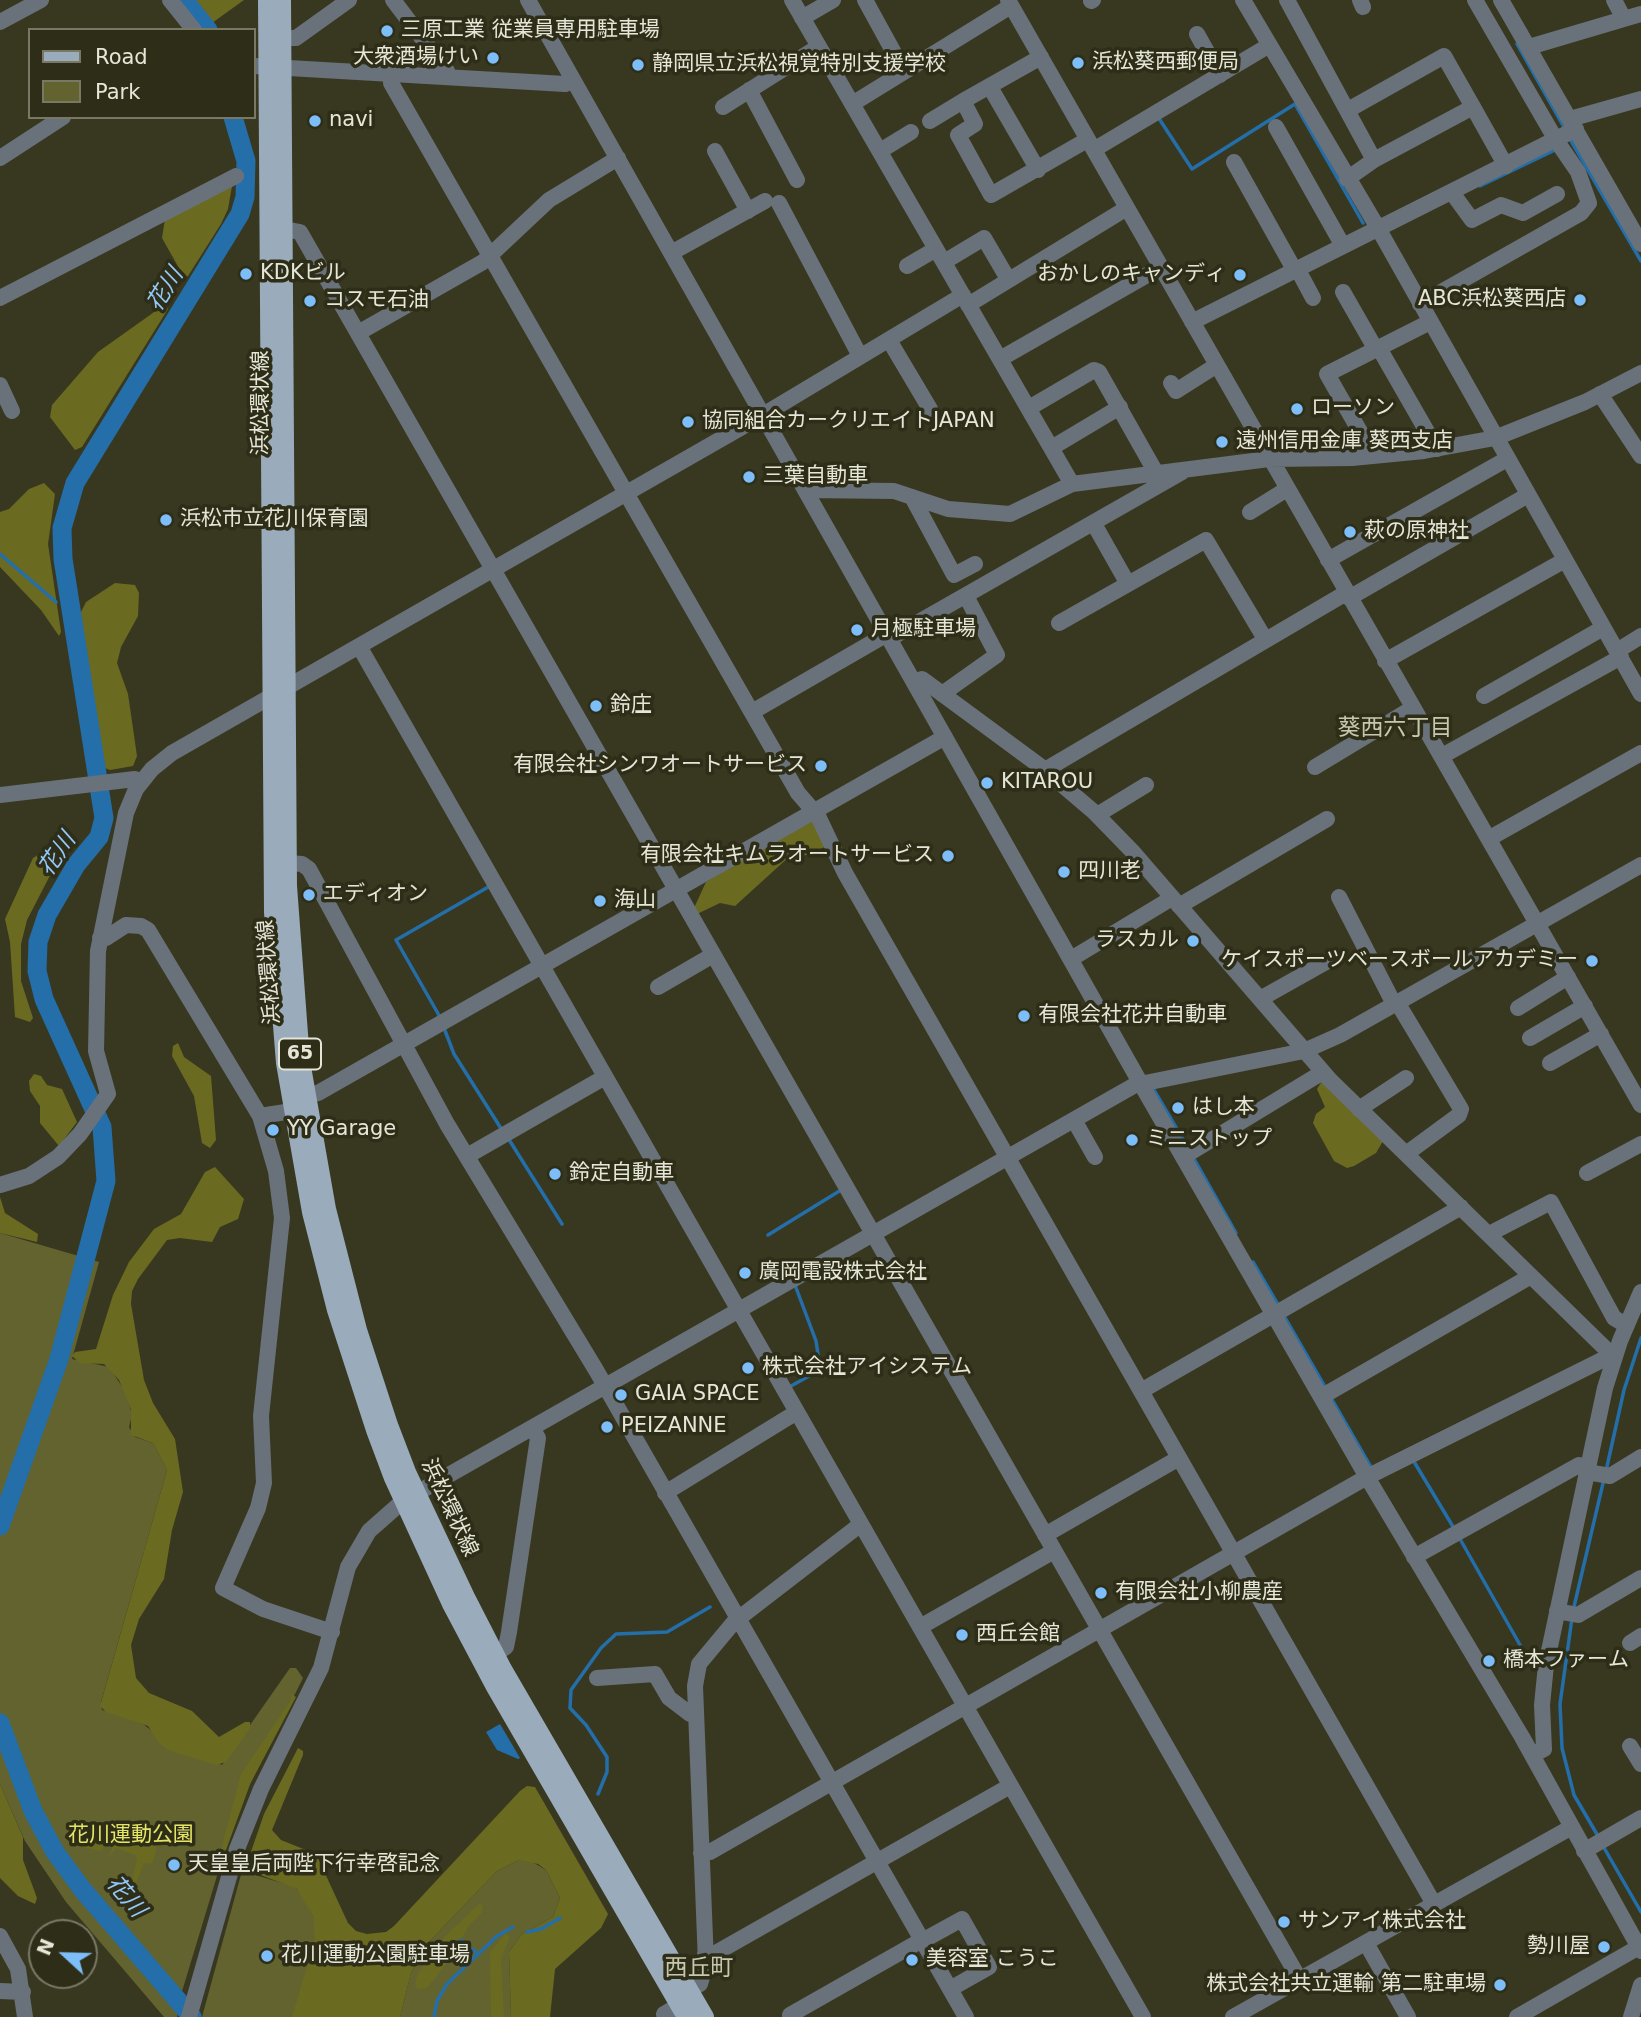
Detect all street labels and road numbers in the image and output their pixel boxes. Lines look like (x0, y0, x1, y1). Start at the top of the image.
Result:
street label: 浜松環状線 (249, 351, 275, 455)
street label: 浜松環状線 (254, 919, 286, 1025)
road number: 65 (279, 1038, 321, 1070)
street label: 浜松環状線 (415, 1455, 483, 1561)

